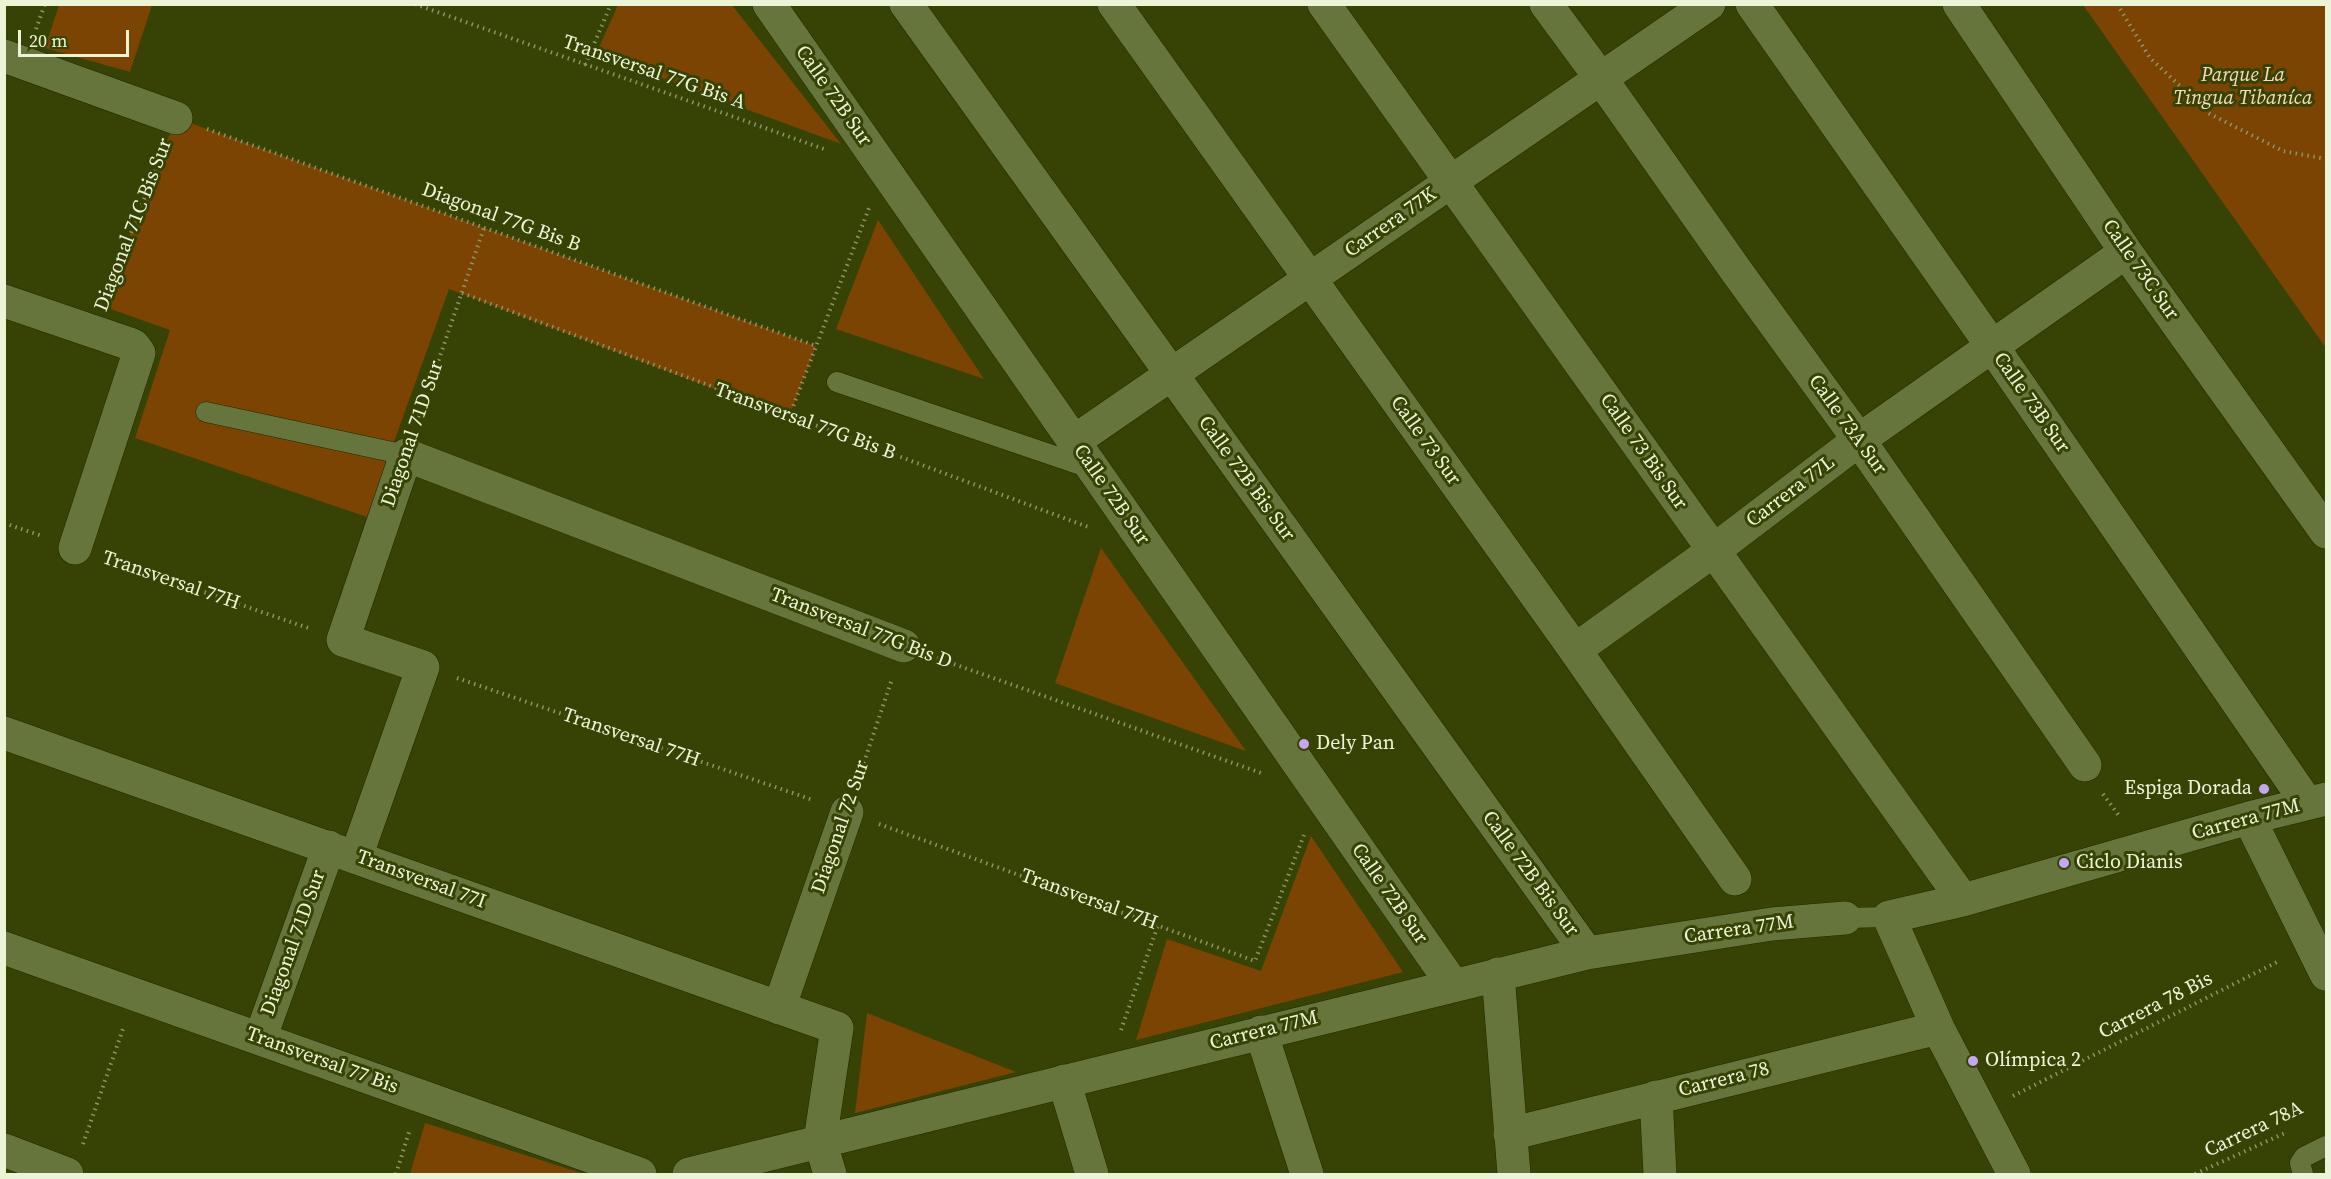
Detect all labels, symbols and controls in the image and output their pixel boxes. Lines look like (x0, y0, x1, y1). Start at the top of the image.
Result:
scale bar (21, 18, 132, 56)
text: 20 m (29, 28, 67, 53)
street label: Transversal 77G Bis A (559, 30, 749, 116)
street label: Calle 72B Sur (790, 41, 876, 151)
park label: Parque La Tingua Tibaníca (2174, 64, 2312, 111)
street label: Diagonal 71C Bis Sur (90, 135, 178, 315)
street label: Diagonal 77G Bis B (418, 178, 584, 258)
street label: Carrera 77K (1341, 183, 1441, 263)
street label: Calle 73C Sur (2097, 215, 2183, 325)
street label: Calle 73B Sur (1988, 348, 2074, 458)
street label: Diagonal 71D Sur (377, 358, 449, 510)
street label: Calle 73A Sur (1803, 370, 1891, 480)
street label: Transversal 77G Bis B (711, 378, 899, 466)
street label: Calle 73 Bis Sur (1594, 389, 1692, 515)
street label: Calle 73 Sur (1385, 392, 1465, 490)
street label: Calle 72B Bis Sur (1193, 412, 1299, 546)
street label: Calle 72B Sur (1068, 440, 1154, 550)
street label: Carrera 77L (1742, 451, 1840, 533)
street label: Transversal 77H (99, 546, 243, 616)
street label: Transversal 77G Bis D (767, 583, 955, 675)
street label: Transversal 77H (559, 703, 703, 773)
place label: Dely Pan (1316, 732, 1395, 756)
marker: Dely Pan (1297, 737, 1311, 751)
street label: Diagonal 72 Sur (807, 757, 875, 897)
place label: Espiga Dorada (2124, 777, 2252, 801)
marker: Espiga Dorada (2257, 782, 2271, 796)
street label: Carrera 77M (2189, 794, 2303, 846)
street label: Calle 72B Bis Sur (1477, 807, 1583, 941)
street label: Calle 72B Sur (1346, 839, 1432, 949)
street label: Transversal 77I (353, 846, 489, 914)
place label: Ciclo Dianis (2076, 851, 2183, 875)
marker: Ciclo Dianis (2057, 856, 2071, 870)
street label: Transversal 77H (1017, 864, 1161, 936)
street label: Diagonal 71D Sur (257, 867, 331, 1019)
street label: Carrera 77M (1682, 910, 1796, 950)
street label: Carrera 78 Bis (2095, 967, 2217, 1045)
street label: Carrera 77M (1207, 1006, 1321, 1056)
street label: Transversal 77 Bis (243, 1022, 401, 1100)
place label: Olímpica 2 (1985, 1049, 2081, 1073)
marker: Olímpica 2 (1966, 1054, 1980, 1068)
street label: Carrera 78 (1676, 1057, 1772, 1103)
street label: Carrera 78A (2201, 1097, 2307, 1163)

